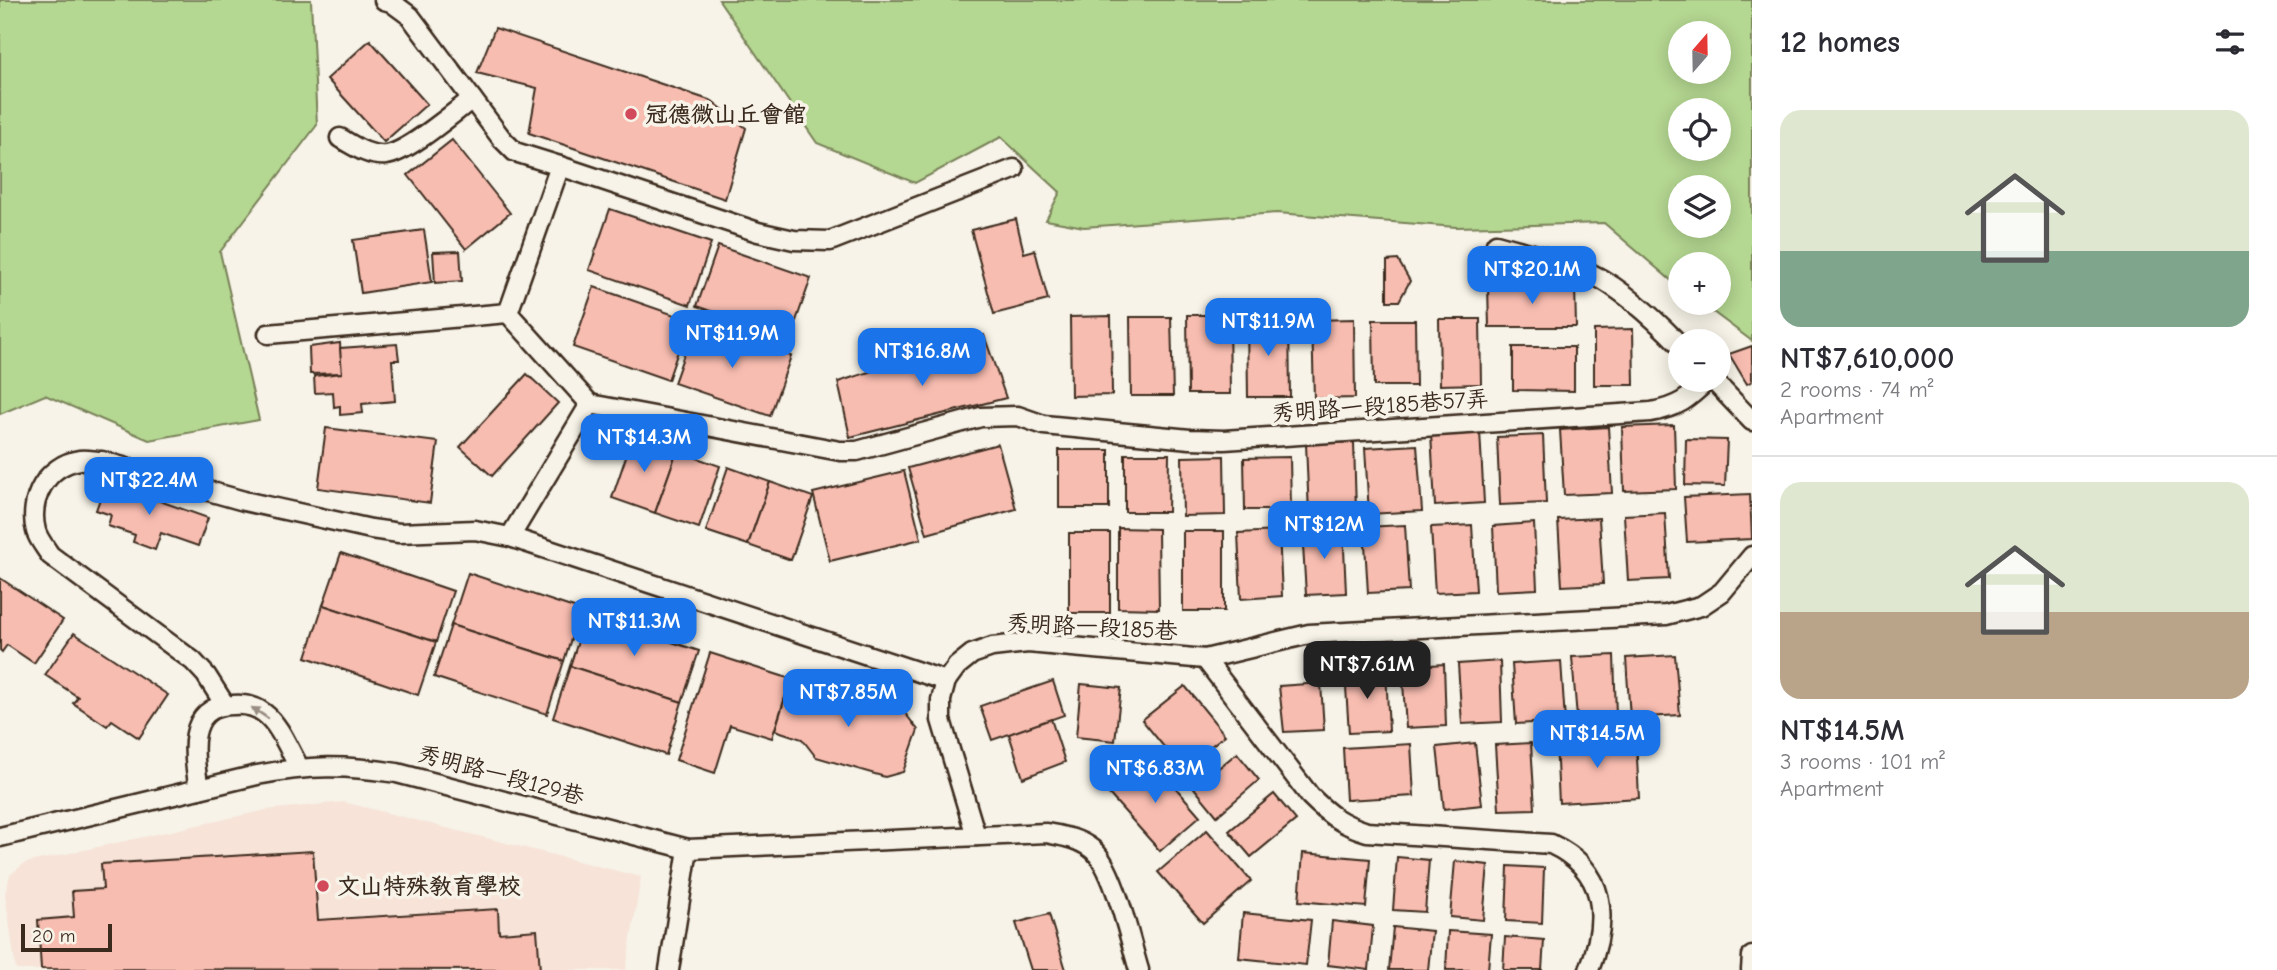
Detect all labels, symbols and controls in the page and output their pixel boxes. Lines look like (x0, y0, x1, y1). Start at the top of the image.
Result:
north arrow (1668, 21, 1731, 84)
map controls (1668, 21, 1731, 392)
icon: filters (2211, 23, 2249, 61)
text: 12 homes (1780, 25, 1900, 60)
button: locate (1668, 98, 1731, 161)
place label: 冠德微山丘會館 (645, 101, 806, 128)
marker: 冠德微山丘會館 (623, 106, 639, 122)
icon: home (1952, 155, 2078, 281)
button: layers (1668, 175, 1731, 238)
pin: NT$20.1M (1460, 246, 1604, 306)
button: + (1668, 252, 1731, 315)
text: NT$20.1M (1483, 255, 1581, 282)
pin: NT$11.9M (1196, 298, 1340, 358)
text: NT$11.9M (1221, 307, 1315, 334)
pin: NT$11.9M (660, 310, 804, 370)
text: NT$11.9M (685, 319, 779, 346)
pin: NT$16.8M (850, 328, 994, 388)
button: − (1668, 329, 1731, 392)
text: NT$16.8M (874, 337, 970, 364)
text: NT$7,610,000 (1780, 341, 1954, 376)
text: 2 rooms · 74 m² (1780, 376, 1933, 403)
street label: 秀明路一段185巷57弄 (1270, 385, 1490, 427)
text: Apartment (1780, 403, 1883, 430)
pin: NT$14.3M (572, 414, 716, 474)
text: NT$14.3M (597, 423, 691, 450)
pin: NT$22.4M (77, 458, 221, 517)
text: NT$22.4M (100, 466, 198, 493)
pin: NT$12M (1267, 502, 1381, 561)
text: NT$12M (1284, 510, 1364, 537)
icon: home (1952, 527, 2078, 653)
pin: NT$11.3M (562, 598, 706, 658)
text: NT$11.3M (587, 607, 681, 634)
street label: 秀明路一段185巷 (1006, 609, 1179, 645)
pin: NT$7.61M (1295, 642, 1439, 701)
text: NT$7.61M (1319, 650, 1415, 677)
pin: NT$7.85M (776, 670, 920, 729)
text: NT$7.85M (799, 678, 897, 705)
one-way arrow (251, 706, 269, 720)
pin: NT$14.5M (1525, 710, 1669, 770)
text: NT$14.5M (1780, 713, 1904, 748)
text: NT$14.5M (1549, 719, 1645, 746)
street label: 秀明路一段129巷 (415, 740, 588, 810)
pin: NT$6.83M (1083, 746, 1227, 805)
text: 3 rooms · 101 m² (1780, 748, 1945, 775)
text: NT$6.83M (1106, 754, 1204, 781)
text: Apartment (1780, 775, 1883, 802)
place label: 文山特殊教育學校 (337, 873, 521, 900)
marker: 文山特殊教育學校 (315, 878, 331, 894)
scale bar (21, 921, 112, 953)
text: 20 m (32, 925, 76, 947)

